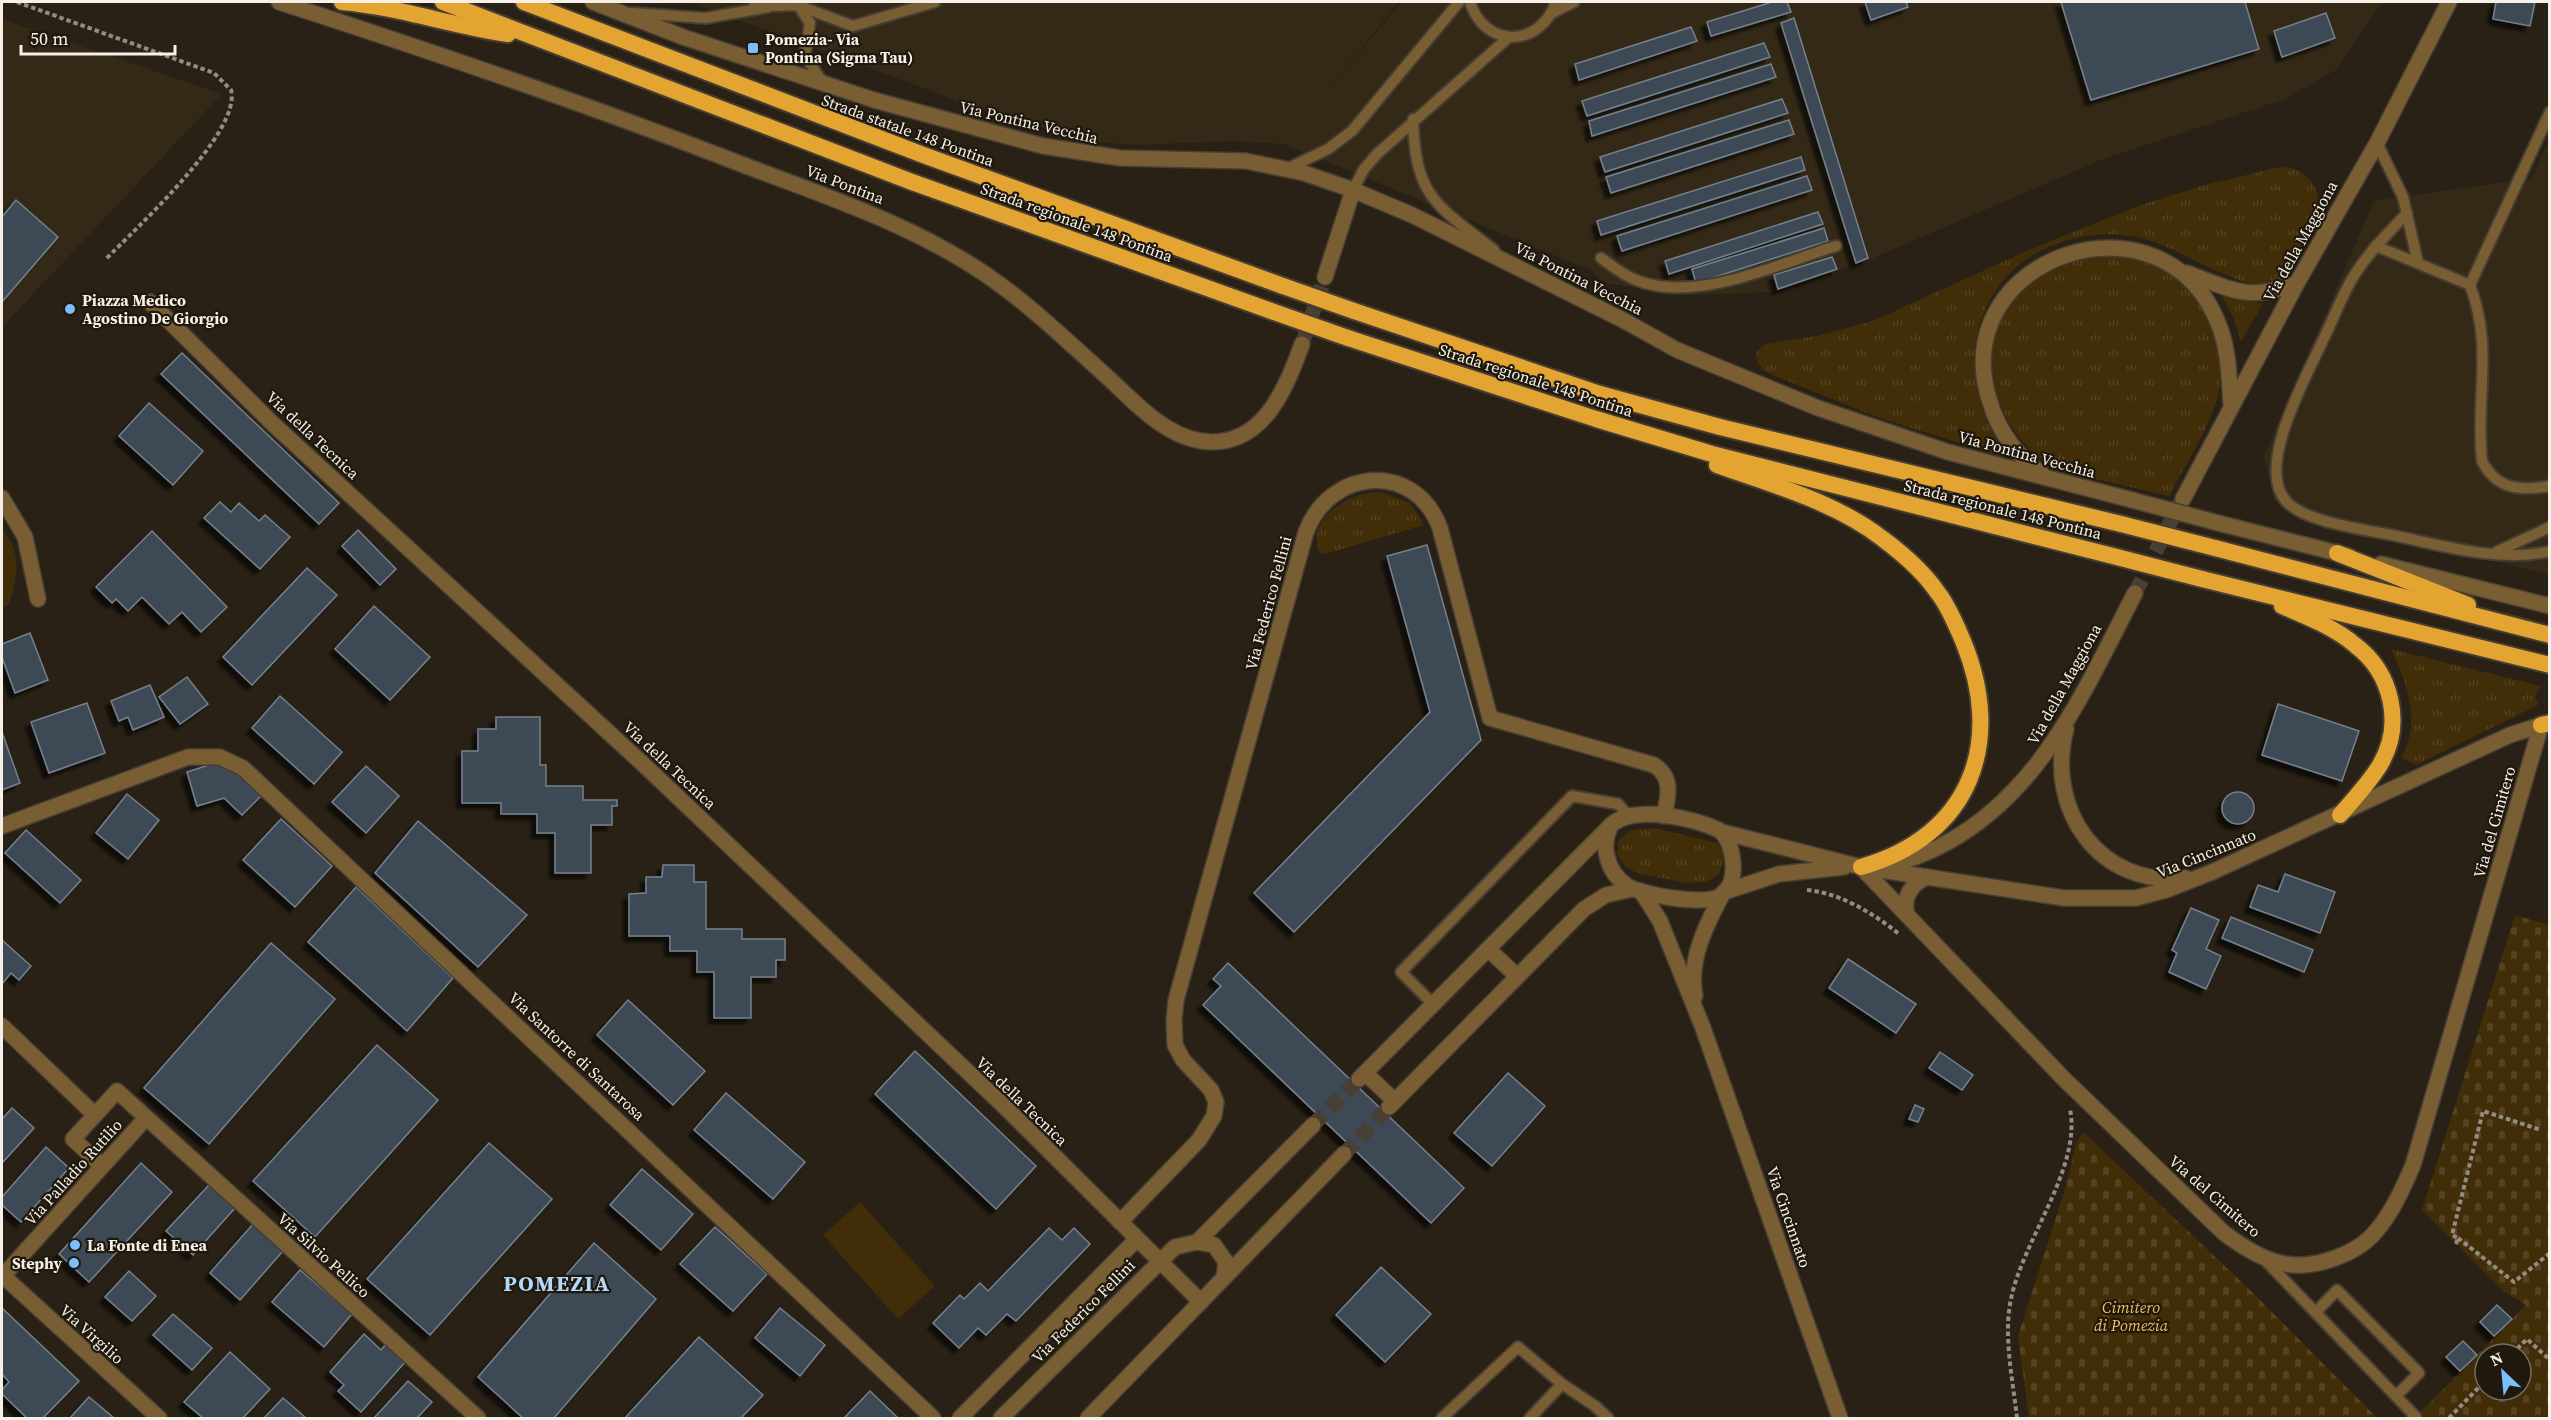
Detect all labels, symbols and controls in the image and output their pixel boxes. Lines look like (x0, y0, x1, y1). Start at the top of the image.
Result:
scale bar (21, 18, 176, 56)
text: 50 m (30, 26, 68, 51)
place label: Pomezia- Via Pontina (Sigma Tau) (765, 28, 913, 68)
marker: Pomezia- Via Pontina (Sigma Tau) (746, 41, 760, 55)
street label: Strada statale 148 Pontina (819, 89, 998, 172)
street label: Via Pontina Vecchia (958, 95, 1101, 149)
street label: Via Pontina (803, 159, 888, 209)
street label: Via della Maggiona (2258, 176, 2343, 305)
street label: Strada regionale 148 Pontina (978, 177, 1177, 267)
street label: Via Pontina Vecchia (1511, 236, 1648, 320)
place label: Piazza Medico Agostino De Giorgio (82, 289, 228, 329)
marker: Piazza Medico Agostino De Giorgio (63, 302, 77, 316)
street label: Strada regionale 148 Pontina (1436, 338, 1637, 422)
street label: Via della Tecnica (262, 386, 365, 485)
street label: Via Pontina Vecchia (1956, 425, 2099, 483)
street label: Strada regionale 148 Pontina (1902, 474, 2105, 544)
street label: Via Federico Fellini (1239, 533, 1297, 673)
street label: Via della Maggiona (2022, 619, 2107, 748)
street label: Via della Tecnica (619, 716, 722, 815)
street label: Via del Cimitero (2468, 763, 2521, 880)
street label: Via Cincinnato (2153, 823, 2259, 883)
street label: Via Santorre di Santarosa (504, 987, 651, 1126)
street label: Via della Tecnica (971, 1051, 1073, 1151)
street label: Via Palladio Rutilio (19, 1114, 127, 1230)
street label: Via del Cimitero (2164, 1150, 2266, 1242)
street label: Via Cincinnato (1761, 1163, 1817, 1271)
street label: Via Silvio Pellico (273, 1207, 375, 1303)
place label: La Fonte di Enea (87, 1234, 208, 1256)
marker: La Fonte di Enea (68, 1238, 82, 1252)
place label: Stephy (12, 1252, 62, 1274)
street label: Via Federico Fellini (1026, 1254, 1140, 1368)
marker: Stephy (67, 1256, 81, 1270)
district label: POMEZIA (503, 1268, 611, 1298)
park label: Cimitero di Pomezia (2094, 1296, 2169, 1336)
street label: Via Virgilio (55, 1299, 129, 1369)
north arrow (2473, 1342, 2533, 1402)
text: N (2486, 1346, 2507, 1371)

